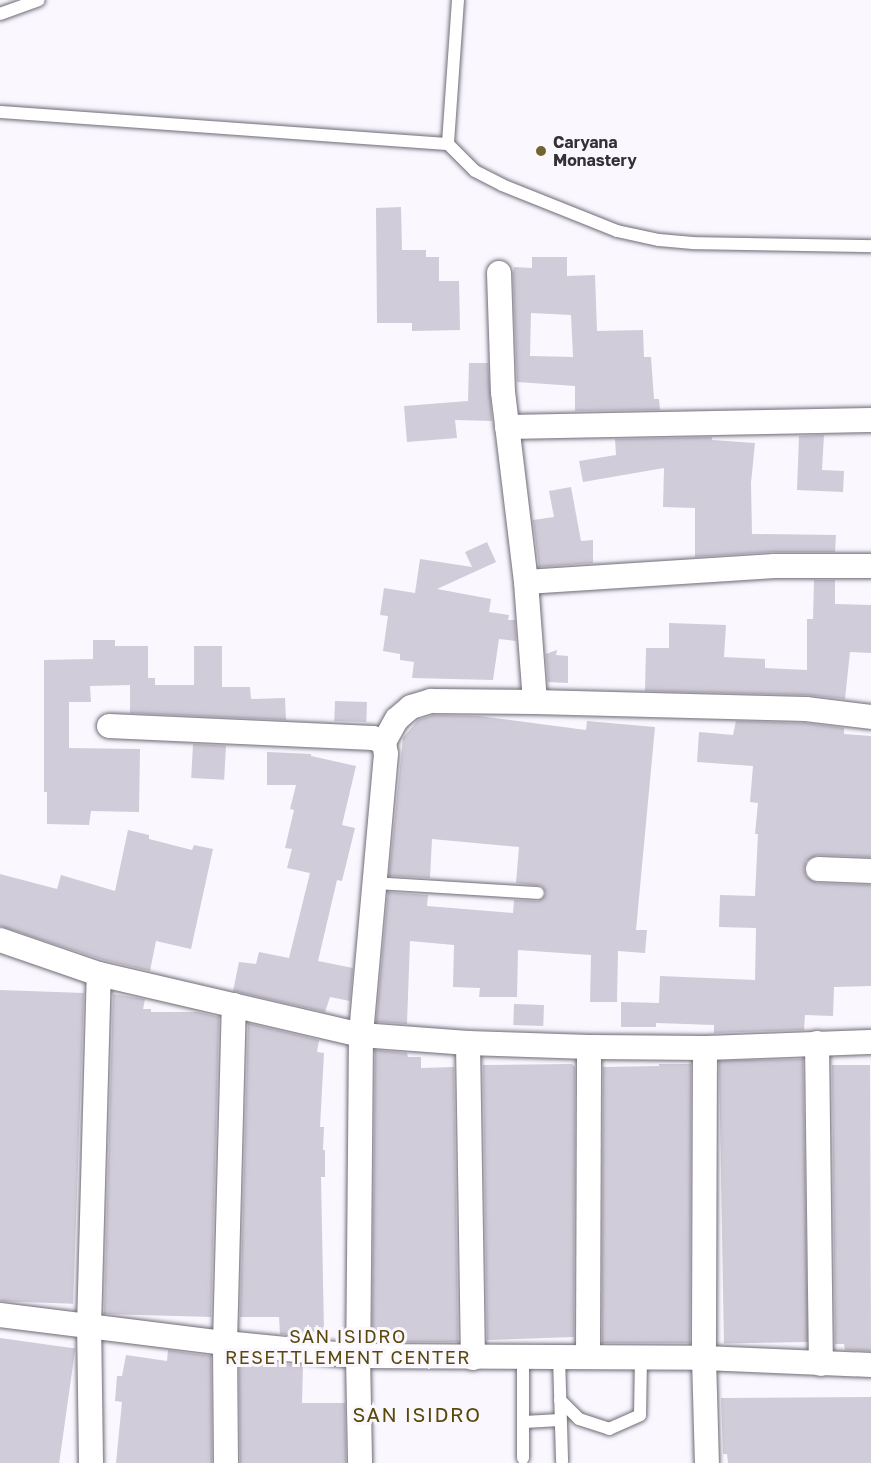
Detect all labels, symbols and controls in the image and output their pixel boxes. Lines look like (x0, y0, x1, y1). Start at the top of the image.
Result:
place label: Caryana Monastery (553, 132, 637, 170)
marker: Caryana Monastery (534, 144, 548, 158)
district label: SAN ISIDRO RESETTLEMENT CENTER (225, 1326, 471, 1368)
district label: SAN ISIDRO (353, 1402, 481, 1426)

